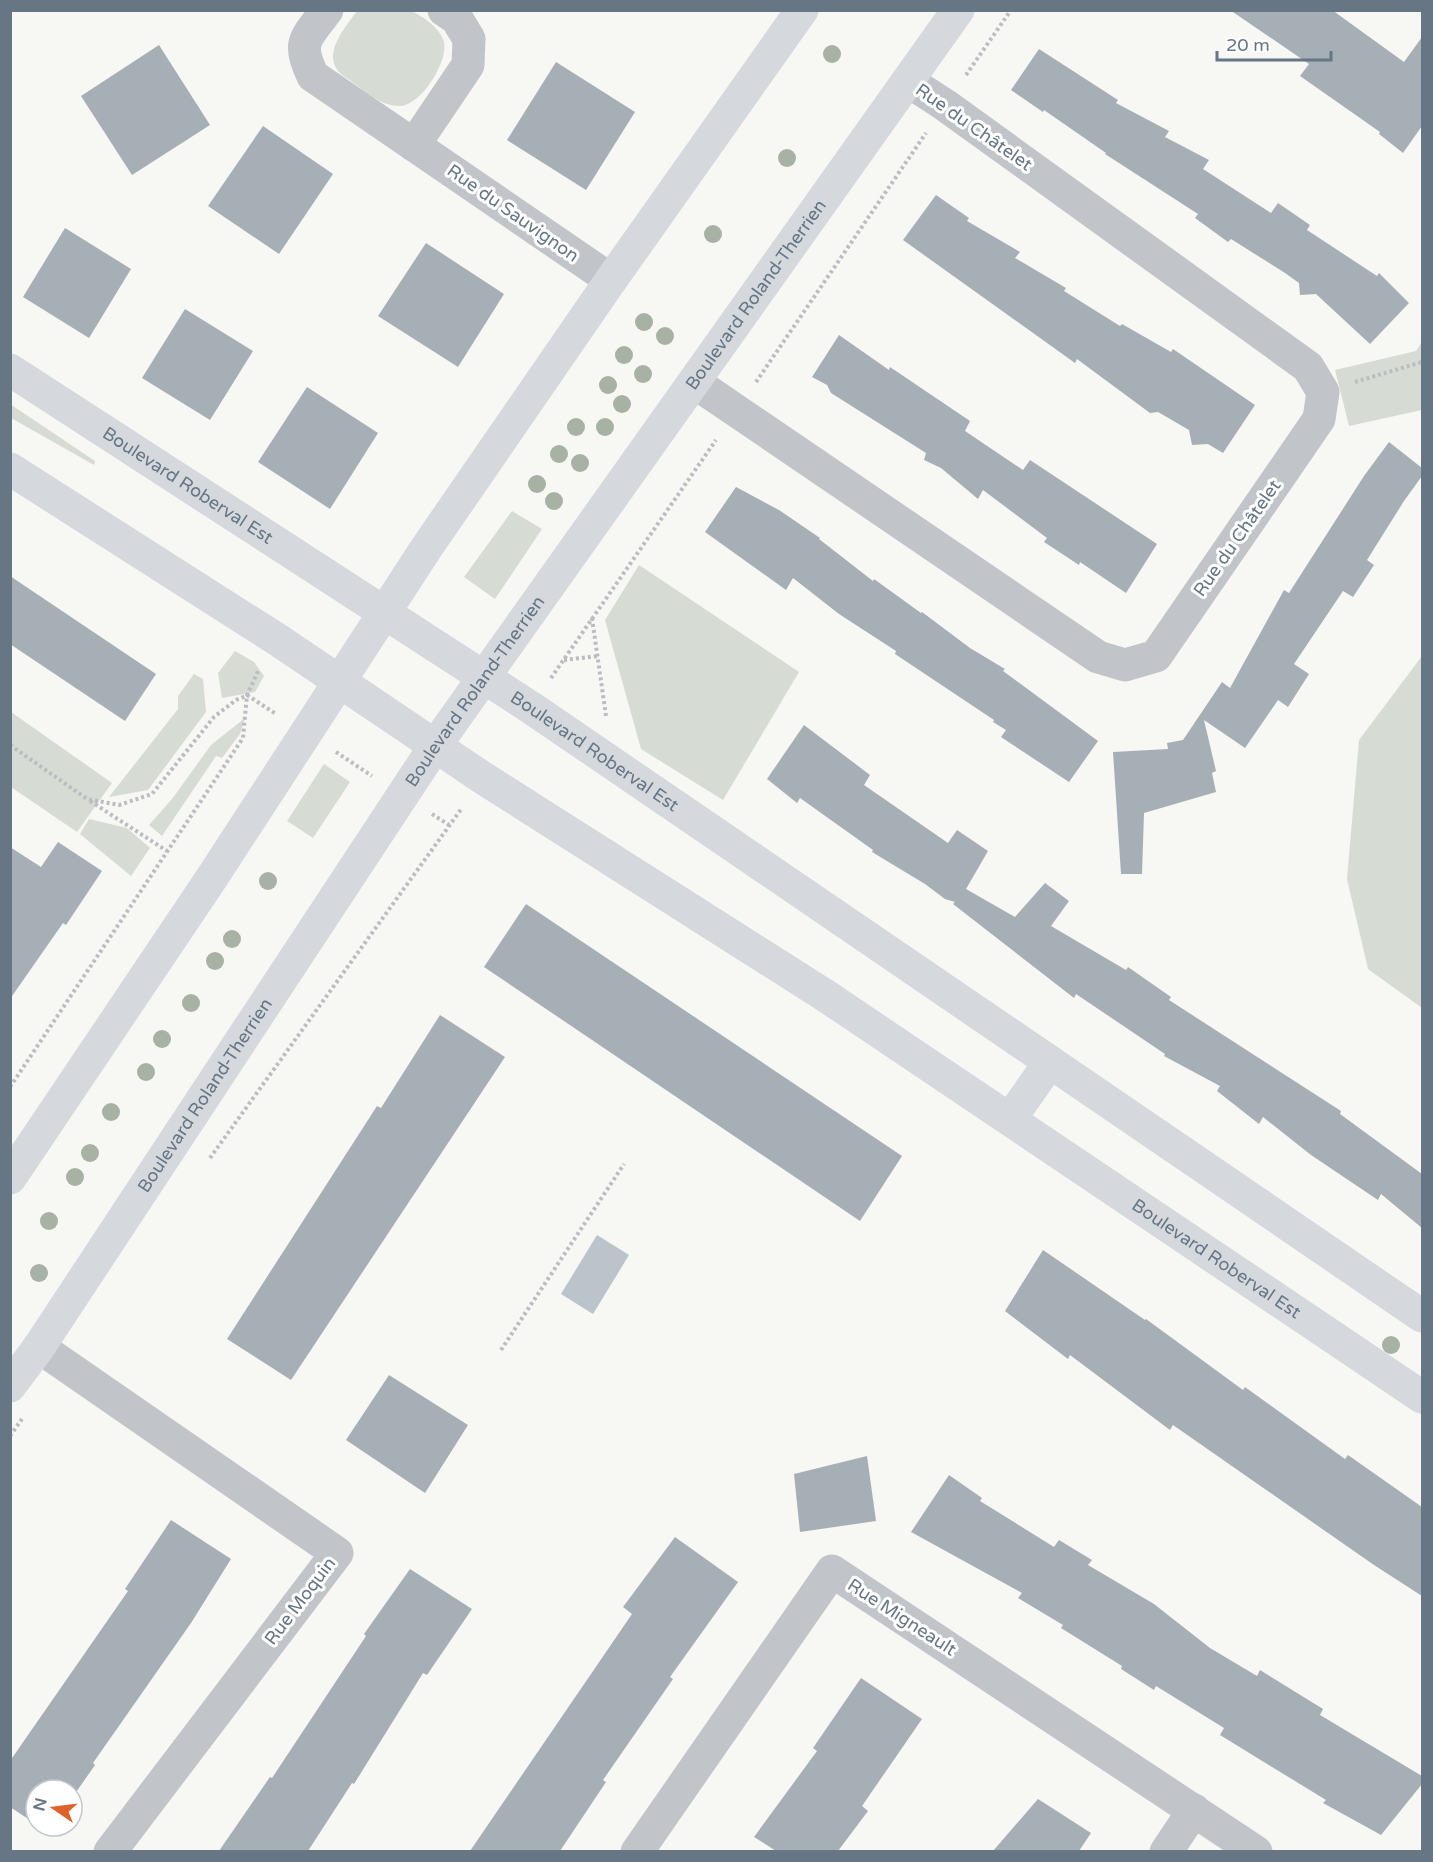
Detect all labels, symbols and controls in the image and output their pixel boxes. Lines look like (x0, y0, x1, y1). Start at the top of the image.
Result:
scale bar (1217, 24, 1331, 62)
text: 20 m (1226, 34, 1270, 56)
street label: Rue du Châtelet (911, 79, 1037, 176)
street label: Rue du Sauvignon (443, 159, 583, 267)
street label: Boulevard Roland-Therrien (681, 195, 831, 394)
street label: Boulevard Roberval Est (98, 422, 277, 549)
street label: Rue du Châtelet (1189, 475, 1286, 601)
street label: Boulevard Roland-Therrien (400, 591, 549, 791)
street label: Boulevard Roberval Est (506, 686, 683, 816)
street label: Boulevard Roland-Therrien (133, 994, 277, 1197)
street label: Boulevard Roberval Est (1128, 1194, 1305, 1323)
street label: Rue Moquin (260, 1553, 340, 1649)
street label: Rue Migneault (844, 1574, 961, 1660)
north arrow (24, 1778, 84, 1838)
text: N (29, 1796, 52, 1813)

